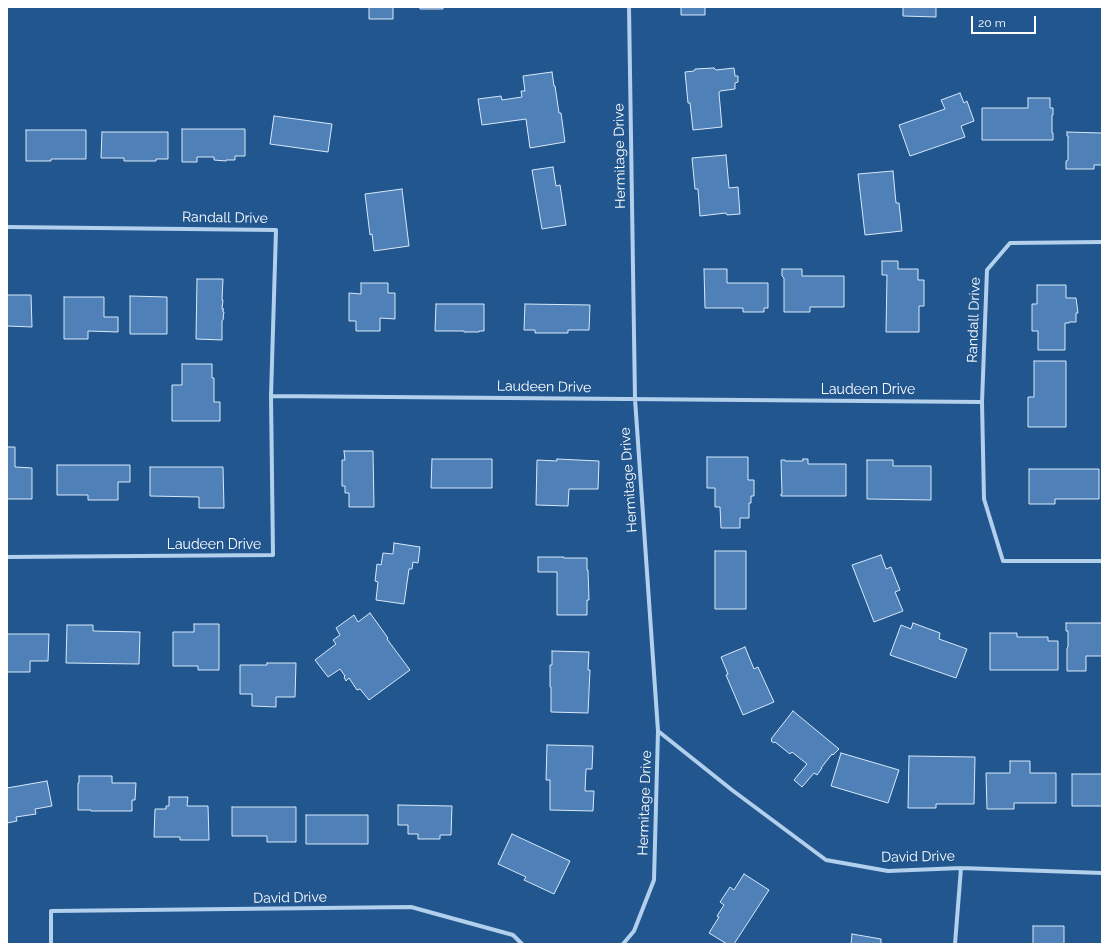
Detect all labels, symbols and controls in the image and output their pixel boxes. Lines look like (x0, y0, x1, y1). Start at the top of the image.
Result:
scale bar (973, 8, 1038, 34)
text: 20 m (978, 16, 1006, 30)
street label: Hermitage Drive (611, 103, 629, 209)
street label: Randall Drive (182, 209, 268, 227)
street label: Randall Drive (964, 277, 984, 363)
street label: Laudeen Drive (497, 378, 591, 396)
street label: Laudeen Drive (821, 382, 915, 398)
street label: Hermitage Drive (617, 427, 641, 533)
street label: Laudeen Drive (167, 537, 261, 553)
street label: Hermitage Drive (635, 750, 655, 856)
street label: David Drive (881, 848, 955, 866)
street label: David Drive (253, 889, 327, 907)

